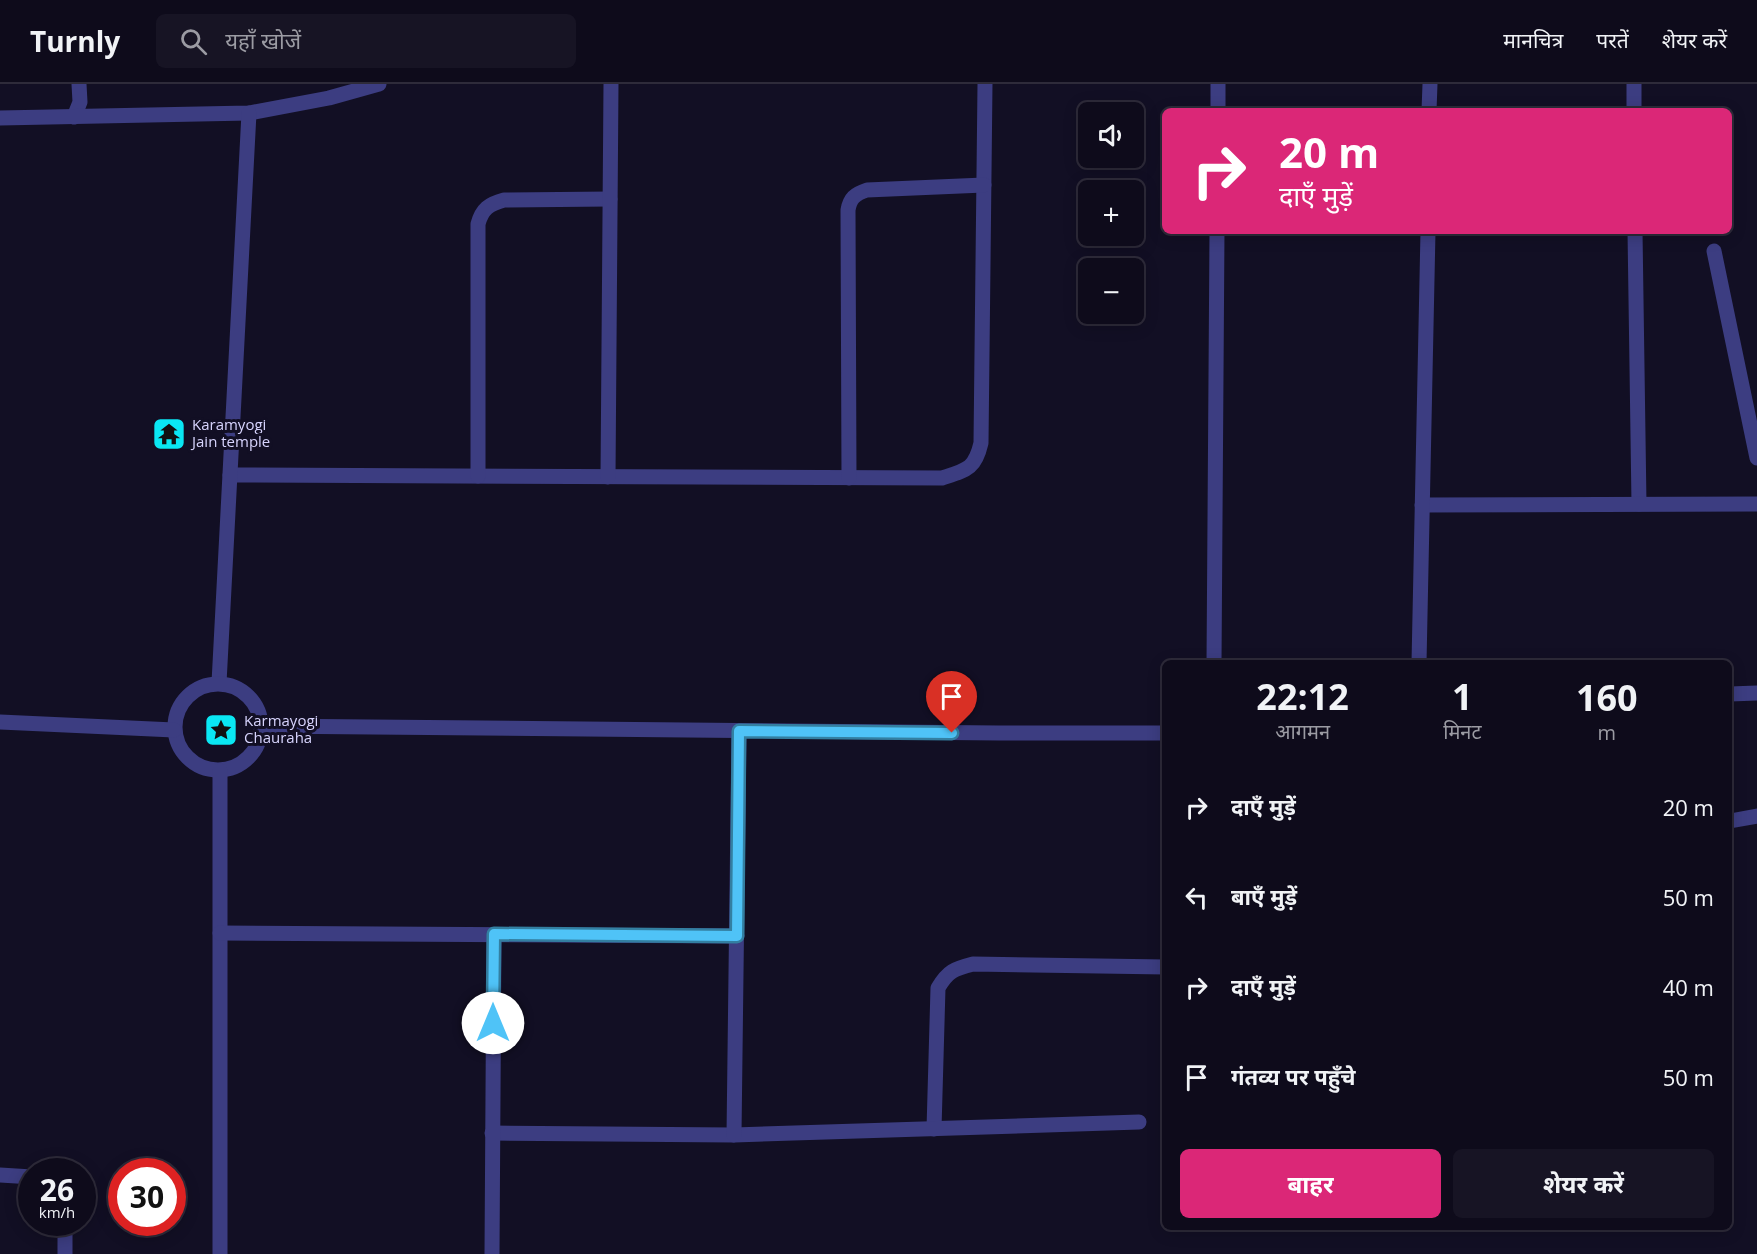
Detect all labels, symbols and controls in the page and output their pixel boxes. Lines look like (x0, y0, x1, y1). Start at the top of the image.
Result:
search box (156, 14, 576, 68)
text: Turnly (30, 22, 120, 60)
icon: search (177, 25, 210, 58)
text: यहाँ खोजें (225, 25, 301, 55)
text: मानचित्र (1503, 26, 1563, 54)
text: परतें (1596, 26, 1629, 54)
text: शेयर करें (1662, 26, 1727, 54)
map controls (1078, 102, 1144, 324)
button: sound (1078, 102, 1144, 168)
text: 20 m (1279, 123, 1379, 180)
icon: right (1180, 132, 1258, 210)
text: दाएँ मुड़ें (1279, 177, 1353, 214)
button: + (1078, 180, 1144, 246)
button: − (1078, 258, 1144, 324)
place label: Karamyogi Jain temple (190, 414, 270, 451)
temple icon: Karamyogi Jain temple (151, 416, 187, 452)
pin (926, 671, 977, 733)
text: 22:12 (1256, 672, 1349, 721)
text: 1 (1452, 672, 1473, 721)
text: 160 (1576, 673, 1638, 722)
icon: arrive (935, 680, 968, 713)
place label: Karmayogi Chauraha (244, 710, 318, 747)
place icon: Karmayogi Chauraha (203, 712, 239, 748)
text: आगमन (1275, 718, 1330, 745)
text: मिनट (1443, 718, 1482, 745)
text: m (1598, 719, 1616, 746)
icon: right (1180, 791, 1213, 824)
text: दाएँ मुड़ें (1231, 791, 1296, 821)
text: 20 m (1663, 792, 1714, 822)
icon: left (1180, 881, 1213, 914)
text: बाएँ मुड़ें (1231, 881, 1297, 911)
text: 50 m (1663, 882, 1714, 912)
icon: right (1180, 971, 1213, 1004)
text: दाएँ मुड़ें (1231, 971, 1296, 1001)
text: 40 m (1663, 972, 1714, 1002)
position arrow (461, 991, 525, 1055)
icon: arrive (1180, 1061, 1213, 1094)
text: गंतव्य पर पहुँचे (1231, 1061, 1356, 1091)
text: 50 m (1663, 1062, 1714, 1092)
button: बाहर (1180, 1149, 1441, 1218)
button: शेयर करें (1453, 1149, 1714, 1218)
speed limit sign: 30 (108, 1158, 186, 1236)
text: 26 (40, 1169, 74, 1210)
text: km/h (39, 1202, 75, 1222)

